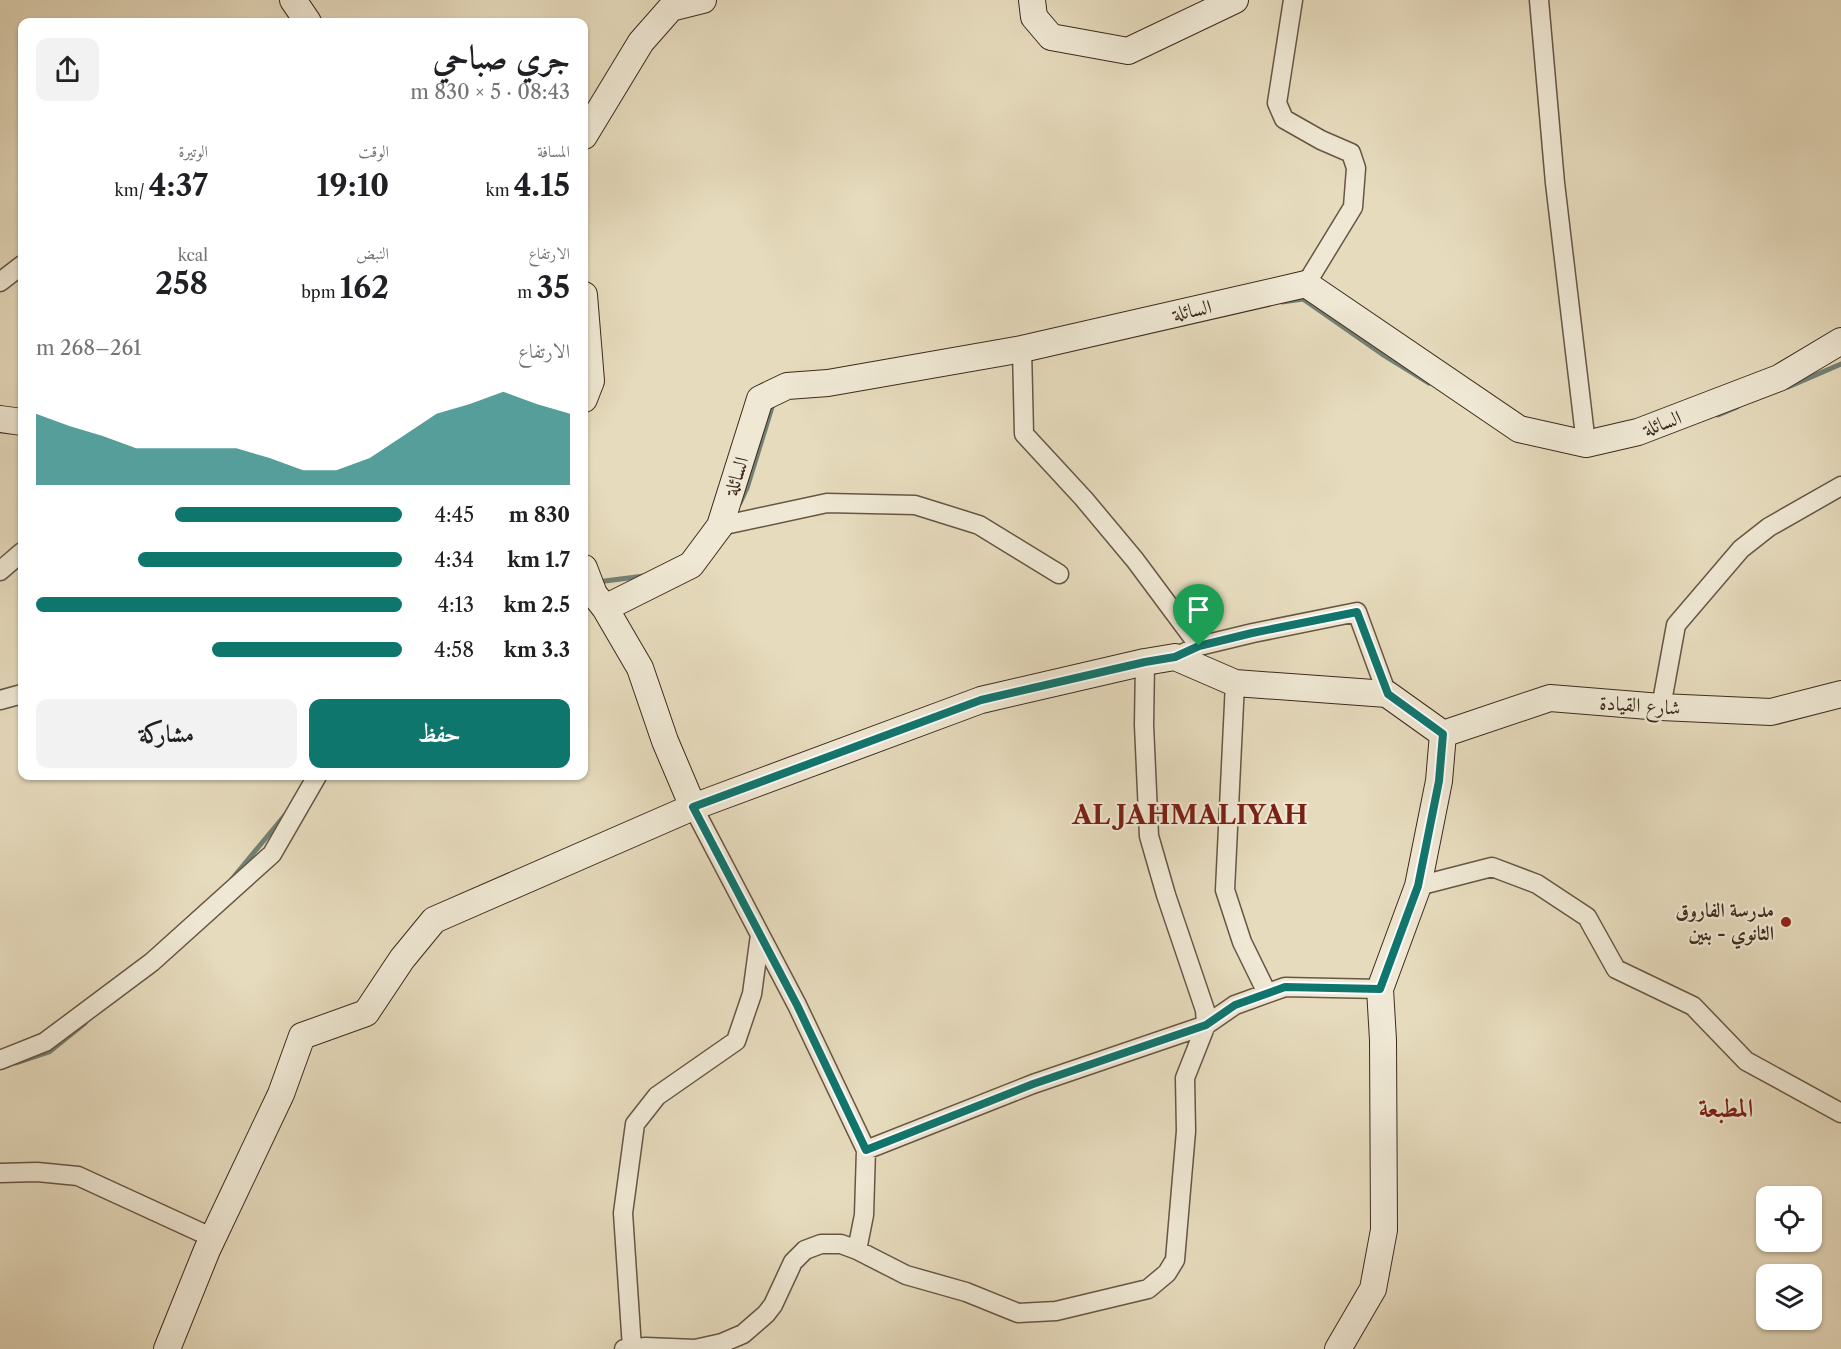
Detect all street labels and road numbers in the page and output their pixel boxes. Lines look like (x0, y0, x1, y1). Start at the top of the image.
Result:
street label: السائلة (1169, 294, 1214, 326)
street label: السائلة (1638, 405, 1685, 441)
street label: السائلة (718, 454, 754, 499)
street label: شارع القيادة (1598, 690, 1681, 726)

